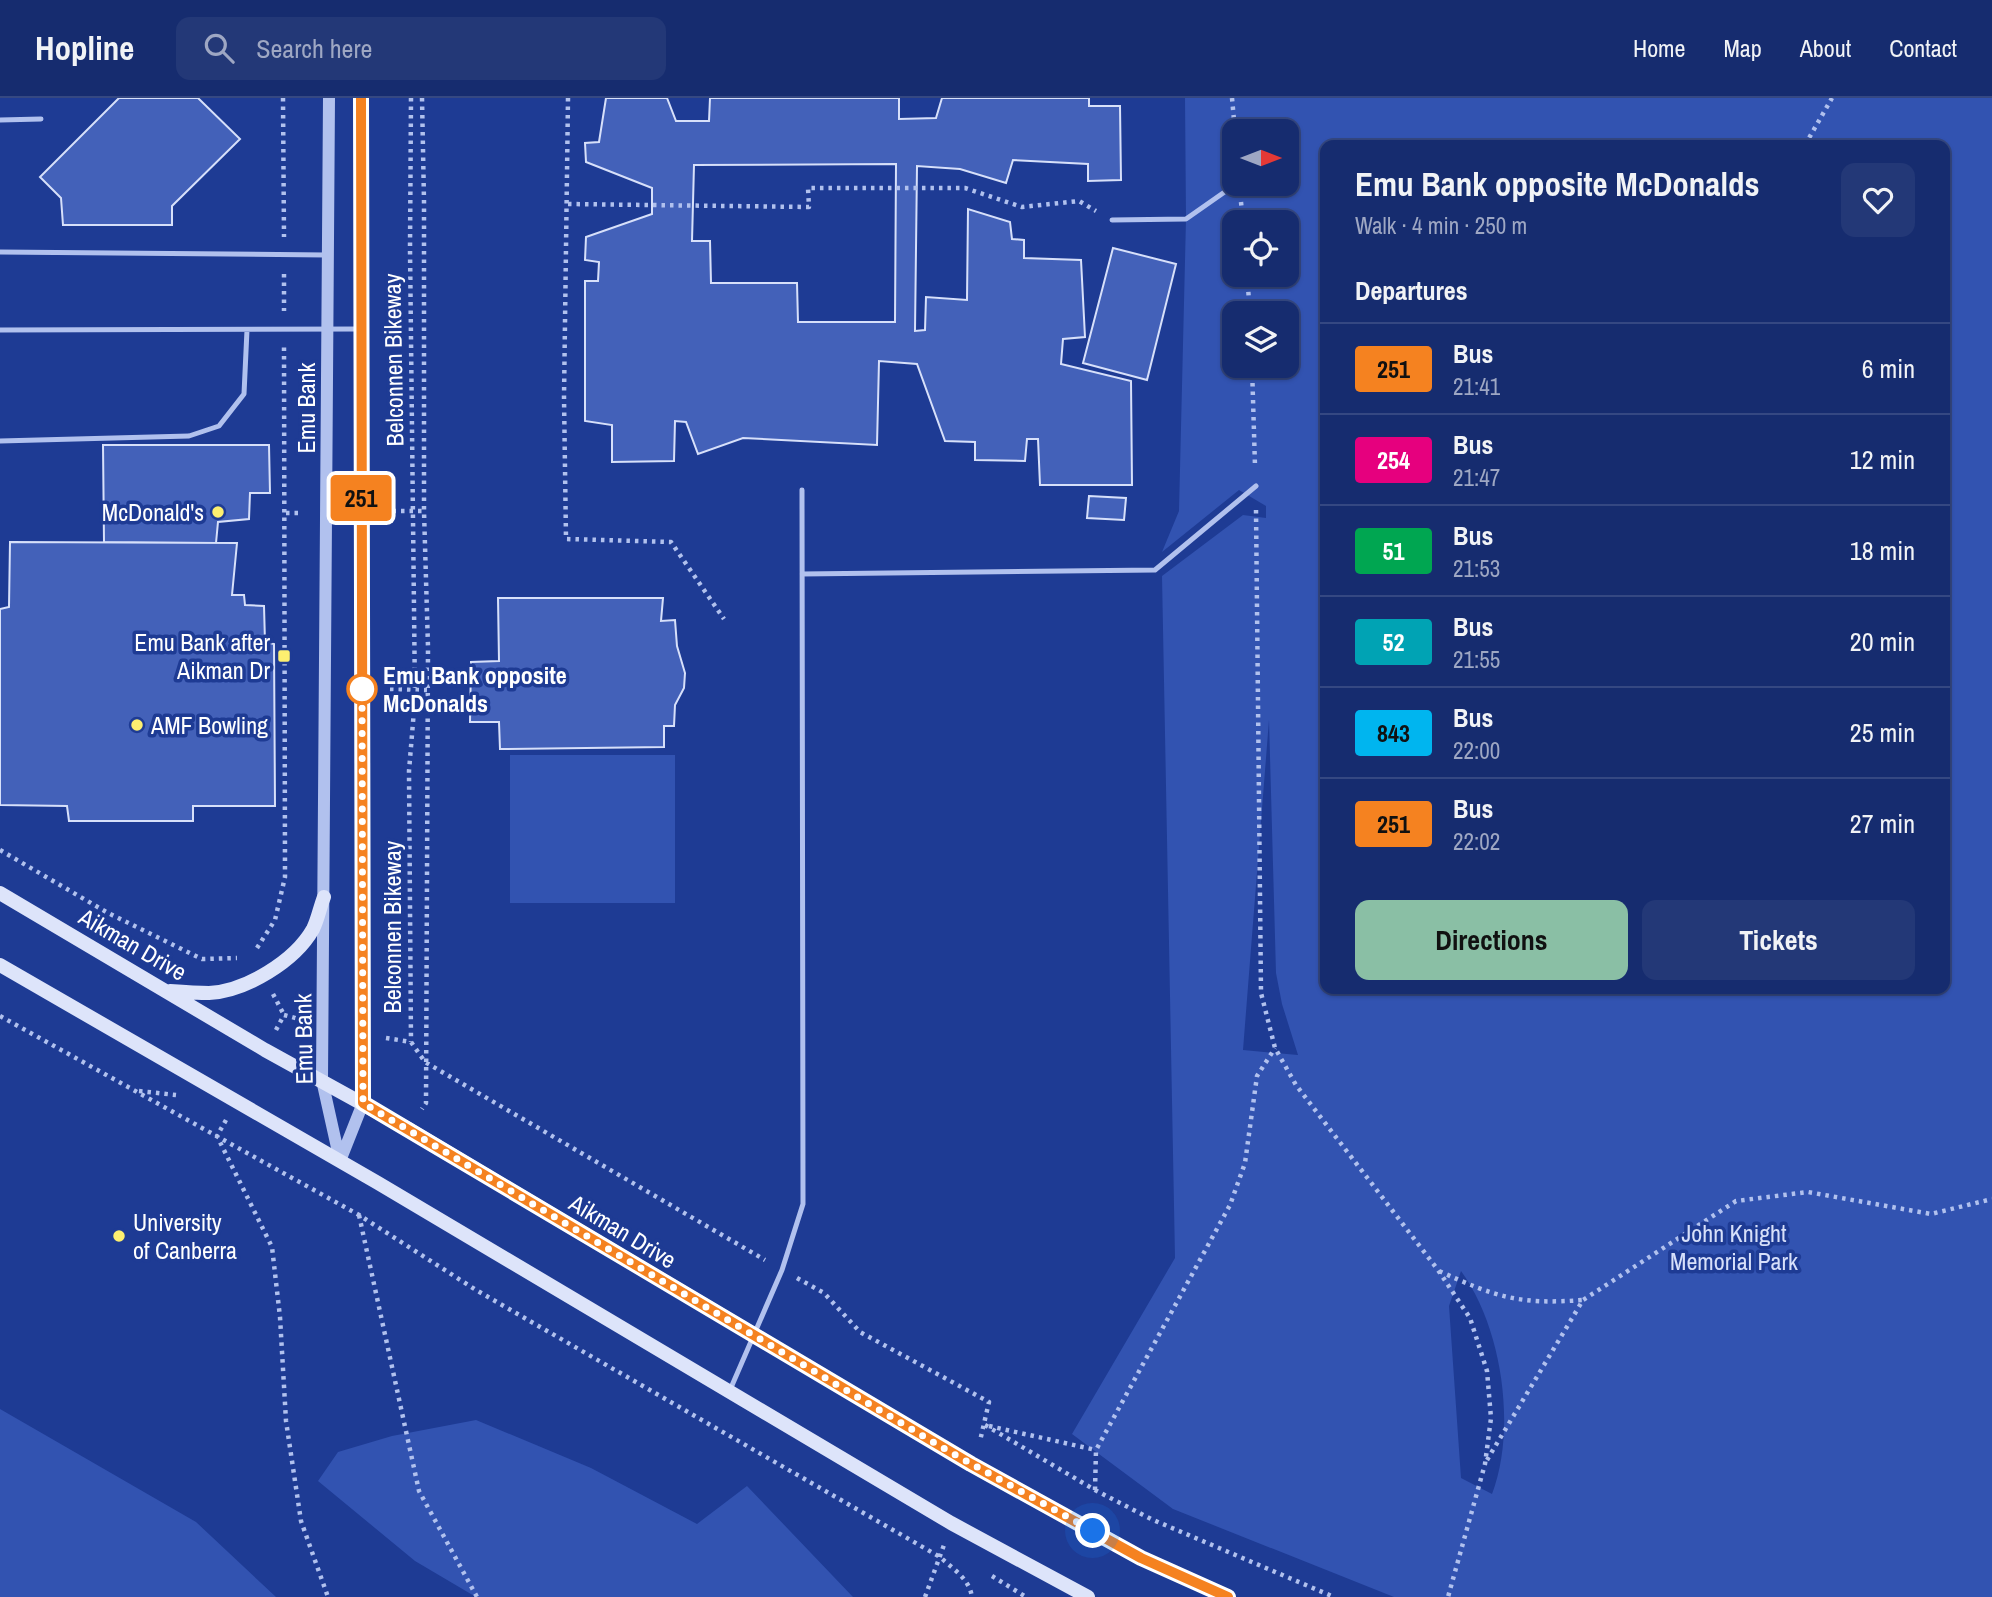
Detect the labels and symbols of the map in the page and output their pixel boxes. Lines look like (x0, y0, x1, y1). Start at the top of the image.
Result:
north arrow (1222, 119, 1298, 196)
street label: Belconnen Bikeway (375, 273, 411, 447)
street label: Emu Bank (290, 362, 322, 453)
line badge: 251 (321, 475, 401, 521)
place label: McDonald's (102, 496, 204, 528)
marker: McDonald's (210, 504, 226, 520)
place label: Emu Bank after Aikman Dr (134, 626, 270, 686)
marker: Emu Bank after Aikman Dr (276, 648, 292, 664)
place label: Emu Bank opposite McDonalds (383, 659, 567, 719)
marker: Emu Bank opposite McDonalds (347, 674, 377, 704)
place label: AMF Bowling (150, 709, 268, 741)
marker: AMF Bowling (129, 717, 145, 733)
street label: Belconnen Bikeway (376, 840, 408, 1013)
street label: Aikman Drive (73, 900, 193, 988)
street label: Emu Bank (286, 993, 320, 1085)
street label: Aikman Drive (563, 1186, 682, 1275)
place label: University of Canberra (133, 1206, 237, 1266)
park label: John Knight Memorial Park (1670, 1217, 1798, 1277)
marker: University of Canberra (111, 1228, 127, 1244)
your location (1075, 1513, 1110, 1548)

